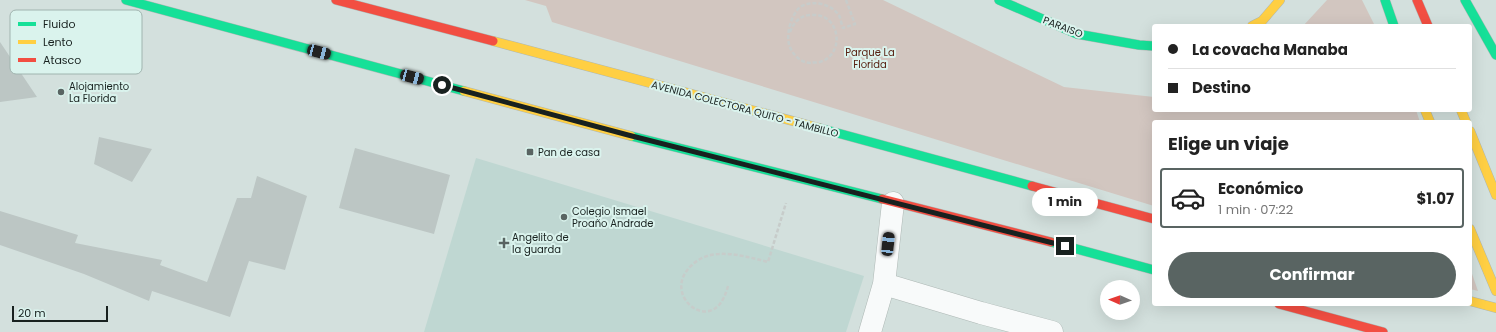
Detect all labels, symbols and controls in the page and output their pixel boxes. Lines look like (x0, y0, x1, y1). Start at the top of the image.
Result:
legend (10, 10, 142, 74)
street label: PARAISO (1041, 13, 1085, 41)
text: Fluido (43, 16, 75, 32)
text: Lento (43, 34, 73, 50)
text: La covacha Manaba (1192, 39, 1348, 60)
car (306, 43, 332, 61)
park label: Parque La Florida (845, 45, 895, 72)
text: Atasco (43, 52, 81, 68)
car (399, 68, 425, 86)
route start (433, 76, 451, 94)
street label: AVENIDA COLECTORA QUITO - TAMBILLO (650, 77, 840, 141)
text: Destino (1192, 77, 1251, 98)
place label: Alojamiento La Florida (69, 79, 129, 106)
marker: Alojamiento La Florida (56, 87, 66, 97)
text: Elige un viaje (1168, 131, 1289, 156)
place label: Pan de casa (538, 145, 600, 160)
marker: Pan de casa (525, 147, 535, 157)
text: Económico (1218, 178, 1303, 199)
icon: car (1170, 180, 1206, 216)
callout: 1 min (1032, 188, 1098, 216)
text: $1.07 (1416, 188, 1454, 209)
text: 1 min (1048, 192, 1082, 211)
text: 1 min · 07:22 (1218, 200, 1293, 219)
place label: Colegio Ismael Proaño Andrade (572, 204, 654, 231)
marker: Colegio Ismael Proaño Andrade (559, 212, 569, 222)
place label: Angelito de la guarda (512, 230, 569, 257)
car (881, 231, 895, 257)
route end (1056, 237, 1074, 255)
marker: Angelito de la guarda (499, 238, 509, 248)
button: Confirmar (1168, 252, 1456, 298)
north arrow (1100, 280, 1140, 320)
map controls (1100, 280, 1140, 320)
scale bar (12, 304, 108, 323)
text: 20 m (18, 305, 46, 321)

